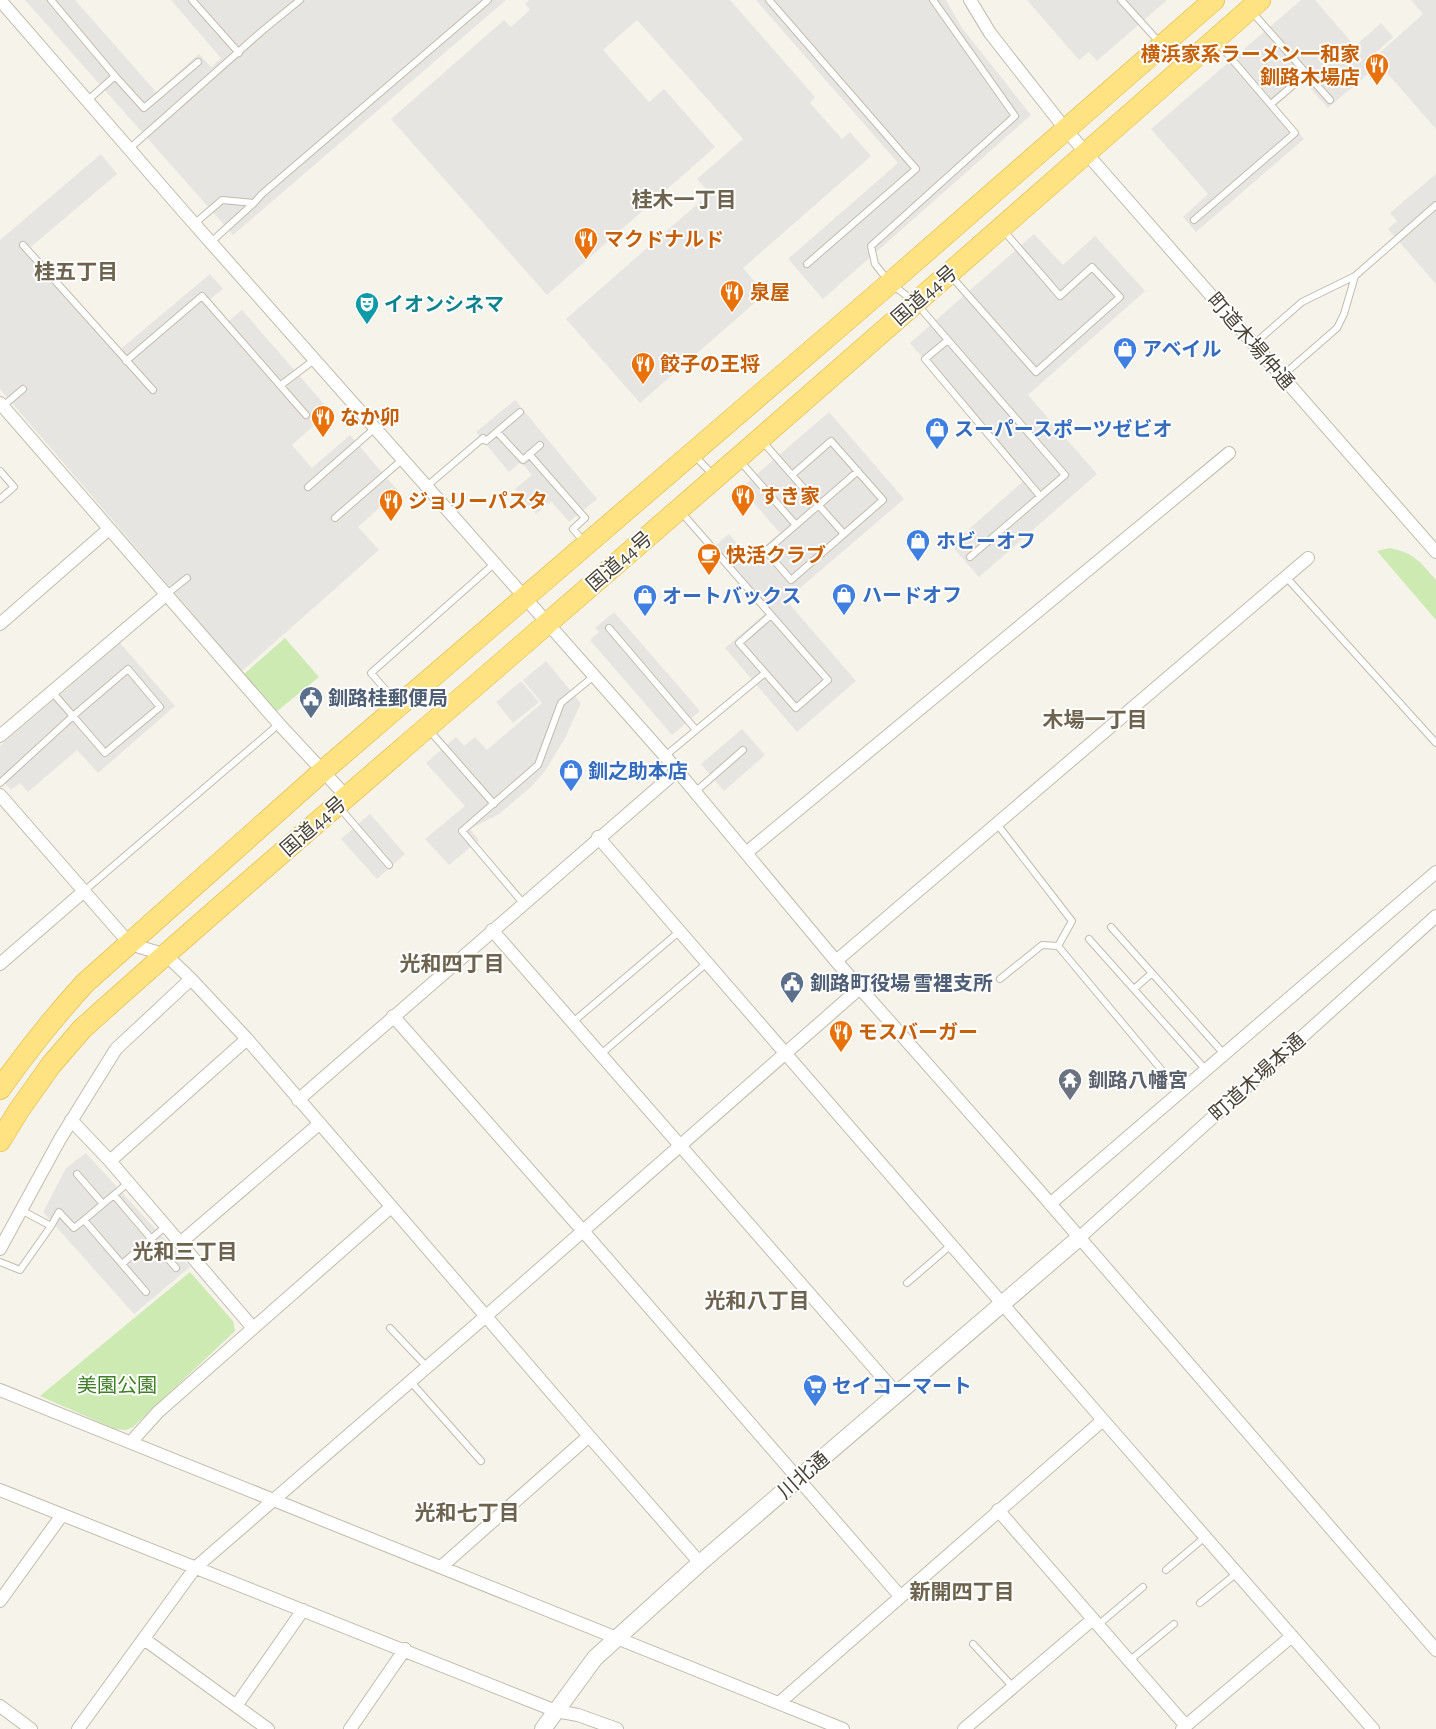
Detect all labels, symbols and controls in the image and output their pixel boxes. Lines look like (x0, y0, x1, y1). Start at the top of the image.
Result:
place label: 横浜家系ラーメン一和家 釧路木場店 (1141, 43, 1360, 88)
restaurant icon: 横浜家系ラーメン一和家 釧路木場店 (1364, 52, 1390, 86)
district label: 桂木一丁目 (632, 189, 737, 211)
restaurant icon: マクドナルド (573, 226, 599, 260)
place label: マクドナルド (604, 229, 724, 250)
district label: 桂五丁目 (34, 261, 118, 283)
street label: 国道44号 (888, 261, 961, 329)
restaurant icon: 泉屋 (719, 279, 745, 313)
place label: 泉屋 (750, 282, 790, 303)
street label: 町道木場仲通 (1203, 289, 1298, 393)
theatre icon: イオンシネマ (354, 291, 380, 325)
place label: イオンシネマ (384, 294, 504, 315)
shop icon: アベイル (1112, 336, 1138, 370)
place label: アベイル (1142, 339, 1222, 360)
restaurant icon: 餃子の王将 (630, 351, 656, 385)
place label: 餃子の王将 (660, 354, 760, 375)
restaurant icon: なか卯 (310, 404, 336, 438)
place label: なか卯 (340, 407, 400, 428)
shop icon: スーパースポーツゼビオ (924, 416, 950, 450)
place label: スーパースポーツゼビオ (954, 418, 1172, 440)
restaurant icon: すき家 (730, 483, 756, 517)
place label: すき家 (760, 486, 820, 507)
restaurant icon: ジョリーパスタ (378, 488, 404, 522)
place label: ジョリーパスタ (408, 491, 548, 512)
street label: 国道44号 (583, 527, 656, 595)
shop icon: ホビーオフ (905, 528, 931, 562)
place label: ホビーオフ (936, 530, 1036, 552)
cafe icon: 快活クラブ (696, 542, 722, 576)
place label: 快活クラブ (726, 544, 826, 566)
shop icon: ハードオフ (831, 582, 857, 616)
shop icon: オートバックス (632, 583, 658, 617)
place label: オートバックス (662, 586, 801, 607)
place label: ハードオフ (862, 586, 962, 606)
public building icon: 釧路桂郵便局 (298, 685, 324, 719)
place label: 釧路桂郵便局 (328, 688, 448, 709)
district label: 木場一丁目 (1043, 709, 1148, 731)
shop icon: 釧之助本店 (558, 758, 584, 792)
place label: 釧之助本店 (588, 761, 688, 782)
street label: 国道44号 (277, 792, 350, 860)
district label: 光和四丁目 (400, 953, 505, 975)
public building icon: 釧路町役場 雪裡支所 (779, 970, 805, 1004)
place label: 釧路町役場 雪裡支所 (810, 973, 993, 994)
restaurant icon: モスバーガー (828, 1019, 854, 1053)
place label: モスバーガー (858, 1021, 978, 1043)
street label: 町道木場本通 (1206, 1029, 1309, 1125)
temple icon: 釧路八幡宮 (1057, 1067, 1083, 1101)
place label: 釧路八幡宮 (1088, 1070, 1188, 1091)
district label: 光和三丁目 (133, 1241, 238, 1263)
district label: 光和八丁目 (705, 1290, 810, 1312)
supermarket icon: セイコーマート (802, 1373, 828, 1407)
park label: 美園公園 (77, 1375, 157, 1396)
place label: セイコーマート (832, 1376, 972, 1397)
street label: 川北通 (774, 1448, 833, 1503)
district label: 光和七丁目 (415, 1502, 520, 1524)
district label: 新開四丁目 (910, 1581, 1015, 1603)

